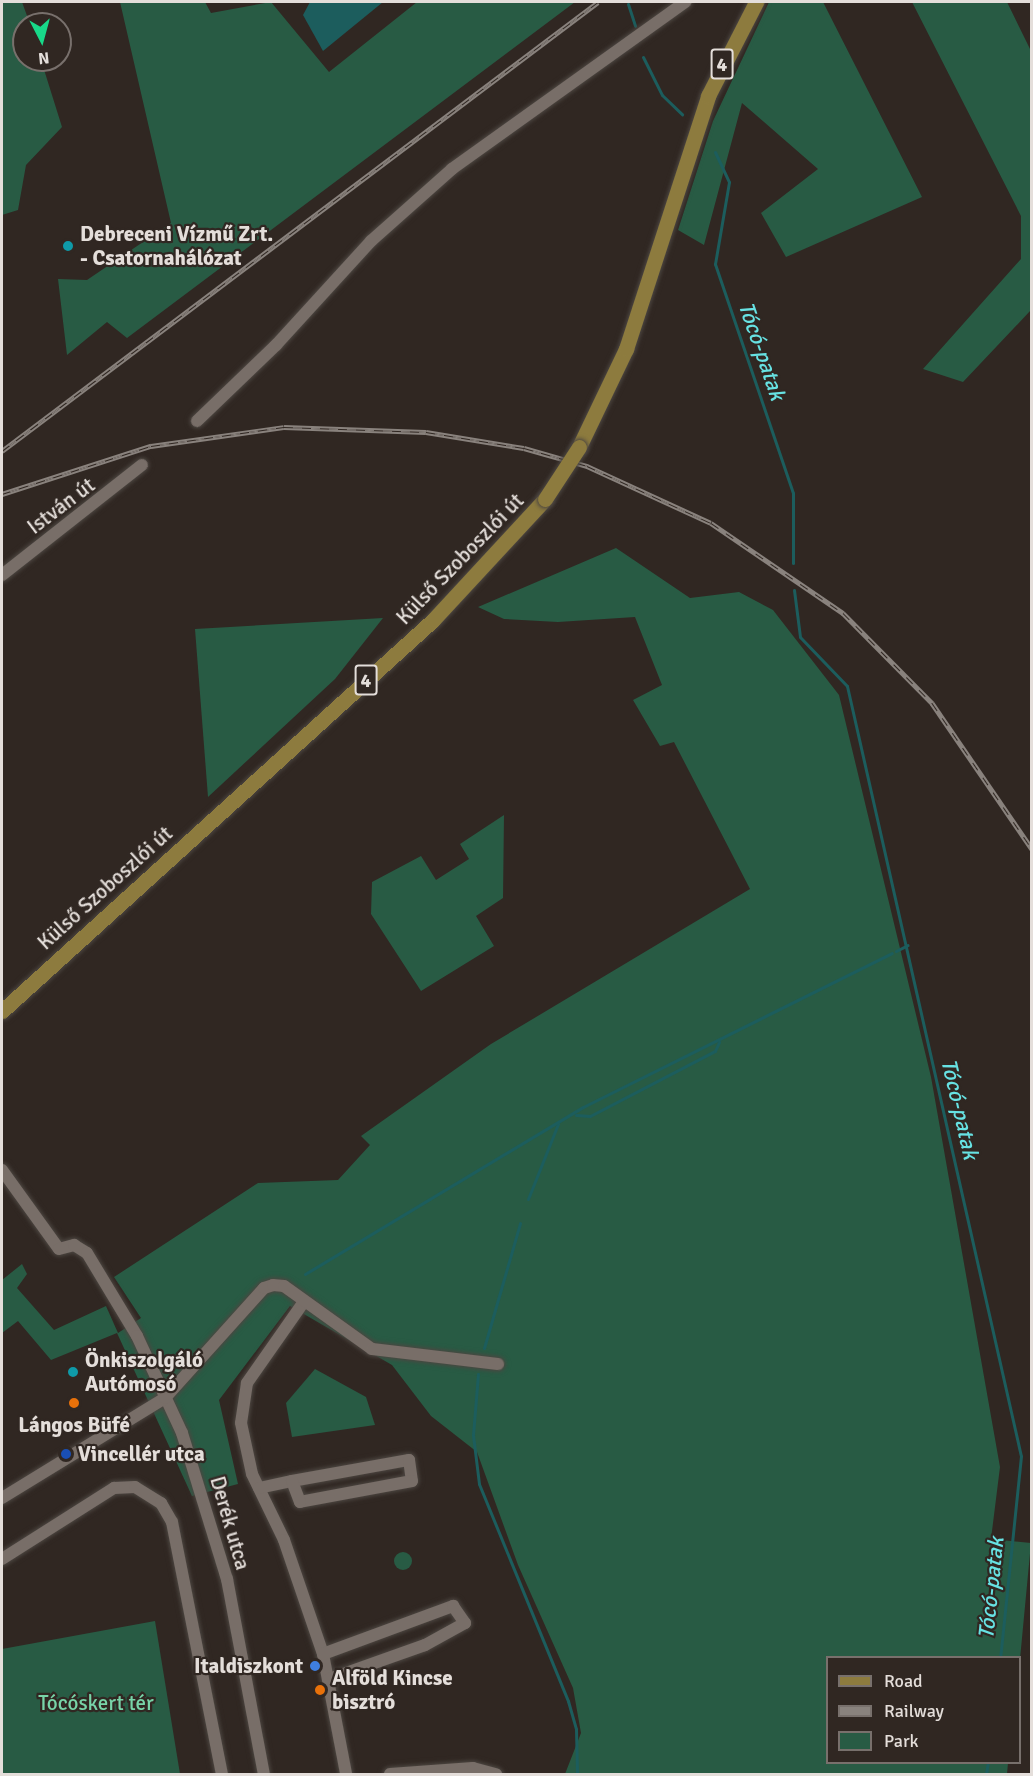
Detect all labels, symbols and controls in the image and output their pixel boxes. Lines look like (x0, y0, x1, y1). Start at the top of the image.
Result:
north arrow (12, 12, 72, 72)
text: N (37, 47, 50, 68)
road number: 4 (710, 47, 734, 81)
place label: Debreceni Vízmű Zrt. - Csatornahálózat (80, 221, 273, 271)
marker: Debreceni Vízmű Zrt. - Csatornahálózat (61, 239, 75, 253)
water label: Tócó-patak (733, 298, 791, 404)
street label: István út (22, 472, 100, 540)
street label: Külső Szoboszlói út (391, 488, 529, 630)
road number: 4 (354, 663, 378, 697)
street label: Külső Szoboszlói út (32, 821, 178, 955)
water label: Tócó-patak (936, 1056, 984, 1162)
place label: Önkiszolgáló Autómosó (85, 1347, 203, 1397)
marker: Önkiszolgáló Autómosó (66, 1365, 80, 1379)
marker: Lángos Büfé (67, 1396, 81, 1410)
place label: Lángos Büfé (18, 1412, 130, 1438)
place label: Vincellér utca (78, 1441, 205, 1467)
marker: Vincellér utca (59, 1447, 73, 1461)
street label: Derék utca (205, 1473, 255, 1573)
water label: Tócó-patak (973, 1536, 1009, 1640)
place label: Italdiszkont (194, 1653, 303, 1679)
legend (826, 1656, 1021, 1764)
marker: Italdiszkont (308, 1659, 322, 1673)
place label: Alföld Kincse bisztró (332, 1665, 453, 1715)
text: Road (884, 1670, 923, 1692)
marker: Alföld Kincse bisztró (313, 1683, 327, 1697)
park label: Tócóskert tér (38, 1690, 154, 1716)
text: Railway (884, 1700, 944, 1722)
text: Park (884, 1730, 919, 1752)

